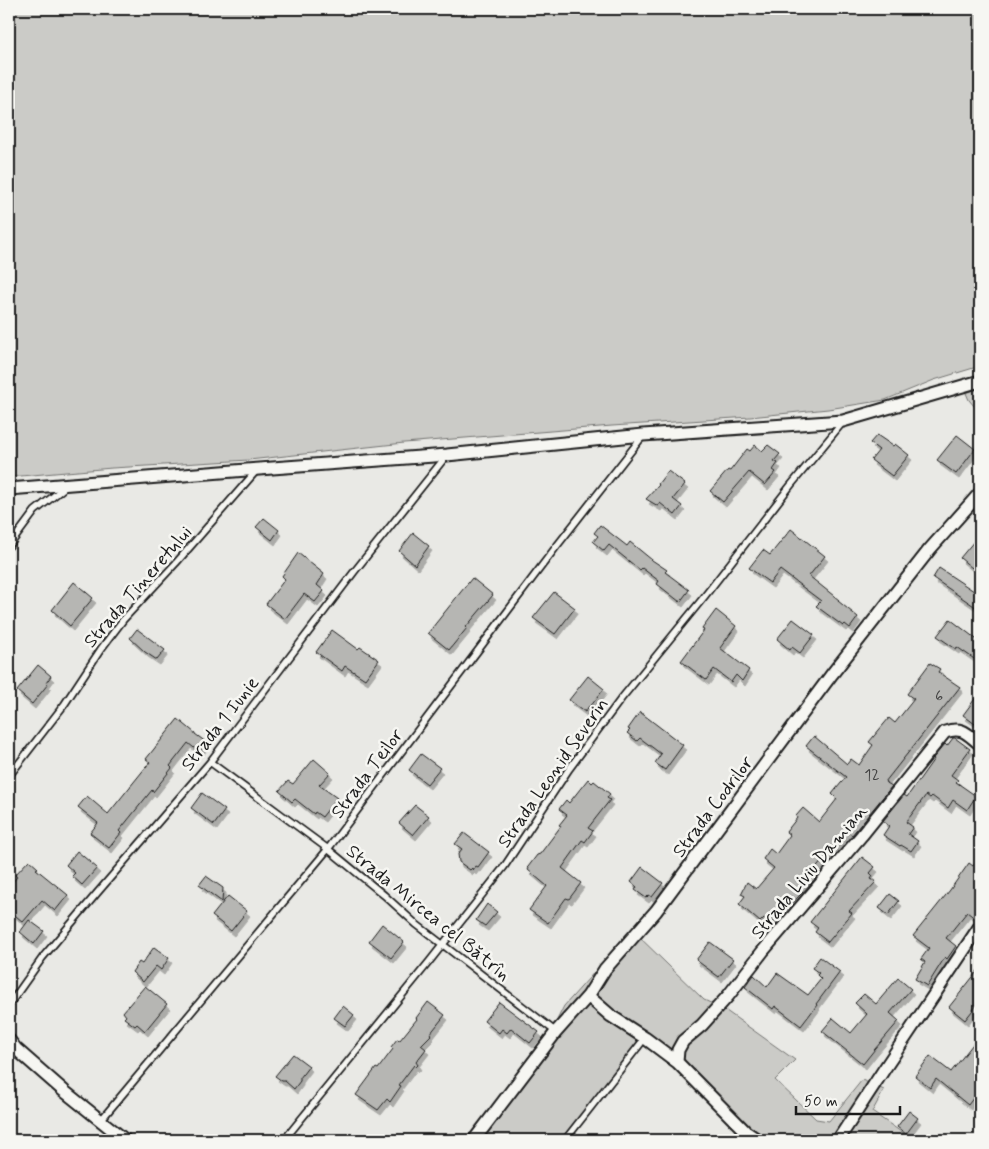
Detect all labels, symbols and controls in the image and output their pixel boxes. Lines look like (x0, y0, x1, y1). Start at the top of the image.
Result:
street label: Strada Tineretului (78, 521, 198, 653)
street label: Strada 1 Iunie (175, 672, 265, 776)
house number: 6 (935, 686, 943, 707)
street label: Strada Leonid Severin (492, 693, 615, 853)
street label: Strada Teilor (325, 724, 409, 824)
street label: Strada Codrilor (667, 751, 760, 863)
house number: 12 (864, 765, 880, 786)
street label: Strada Liviu Damian (745, 799, 873, 945)
street label: Strada Mircea cel Bătrîn (341, 839, 515, 987)
scale bar (796, 1084, 900, 1116)
text: 50 m (804, 1092, 838, 1112)

